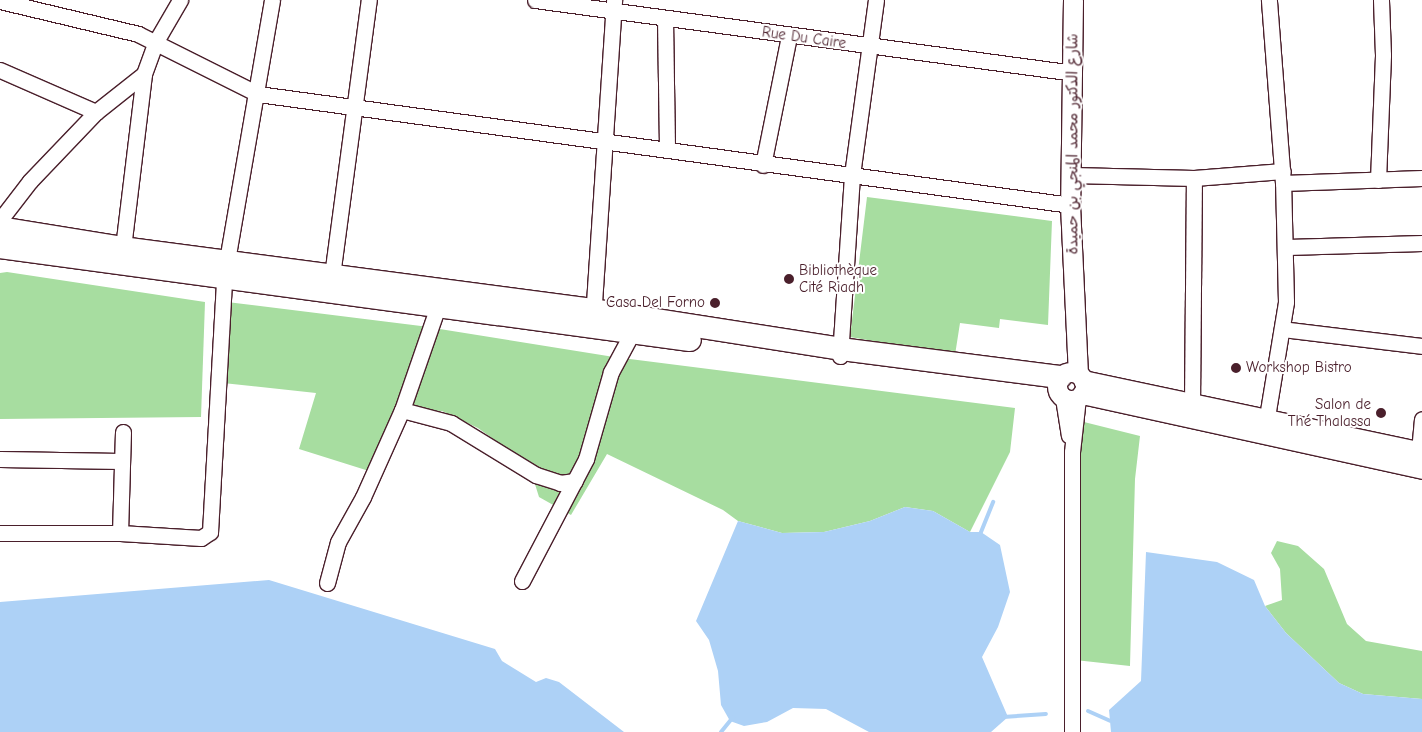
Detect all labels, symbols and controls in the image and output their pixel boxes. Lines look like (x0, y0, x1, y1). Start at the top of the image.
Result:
street label: Rue Du Caire (761, 23, 847, 53)
street label: شارع الدكتور محمد المنجي بن حميدة (1064, 34, 1082, 254)
place label: Bibliothèque Cité Riadh (799, 261, 877, 296)
marker: Bibliothèque Cité Riadh (783, 273, 795, 285)
place label: Casa Del Forno (606, 294, 705, 312)
marker: Casa Del Forno (709, 297, 721, 309)
place label: Workshop Bistro (1246, 359, 1352, 377)
marker: Workshop Bistro (1230, 362, 1242, 374)
place label: Salon de Thé Thalassa (1288, 395, 1371, 430)
marker: Salon de Thé Thalassa (1375, 407, 1387, 419)

